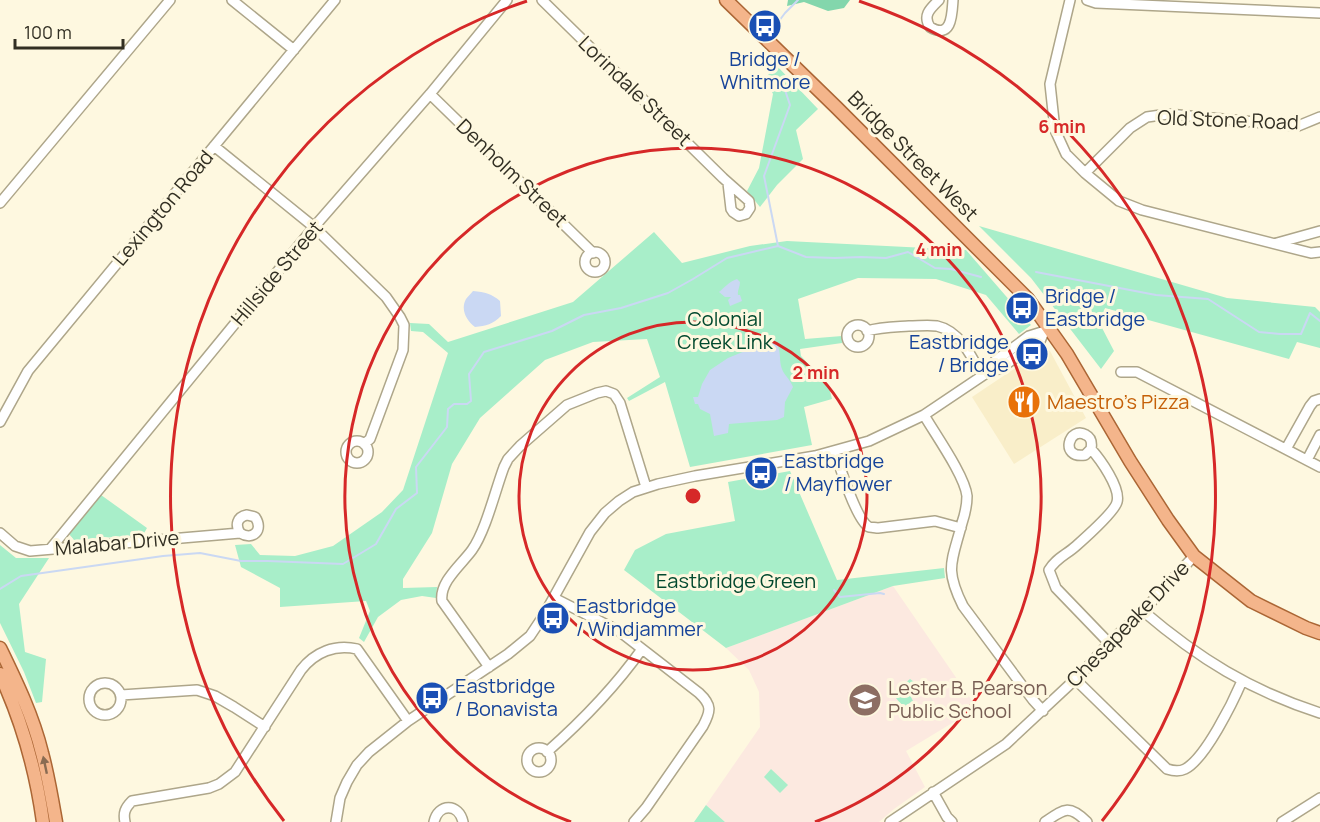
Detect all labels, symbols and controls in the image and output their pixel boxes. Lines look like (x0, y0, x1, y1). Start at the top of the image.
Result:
bus stop icon: Bridge / Whitmore (747, 8, 783, 44)
scale bar (15, 12, 123, 50)
text: 100 m (24, 20, 72, 44)
street label: Lorindale Street (573, 30, 698, 152)
place label: Bridge / Whitmore (720, 45, 810, 95)
street label: Bridge Street West (842, 85, 984, 227)
street label: Old Stone Road (1157, 104, 1299, 135)
street label: Denholm Street (451, 113, 574, 233)
text: 6 min (1038, 114, 1086, 138)
street label: Lexington Road (106, 144, 219, 271)
street label: Hillside Street (225, 215, 328, 331)
text: 4 min (915, 237, 963, 261)
place label: Bridge / Eastbridge (1045, 282, 1145, 332)
bus stop icon: Bridge / Eastbridge (1004, 290, 1040, 326)
park label: Colonial Creek Link (677, 305, 774, 355)
place label: Eastbridge / Bridge (909, 328, 1009, 378)
bus stop icon: Eastbridge / Bridge (1014, 336, 1050, 372)
text: 2 min (793, 360, 839, 384)
restaurant icon: Maestro's Pizza (1006, 384, 1042, 420)
place label: Maestro's Pizza (1047, 388, 1189, 415)
place label: Eastbridge / Mayflower (784, 447, 892, 497)
bus stop icon: Eastbridge / Mayflower (743, 455, 779, 491)
centre of rings (683, 486, 703, 506)
street label: Malabar Drive (54, 524, 180, 561)
street label: Chesapeake Drive (1060, 555, 1195, 693)
park label: Eastbridge Green (656, 567, 816, 594)
place label: Eastbridge / Windjammer (576, 592, 703, 642)
bus stop icon: Eastbridge / Windjammer (535, 600, 571, 636)
place label: Eastbridge / Bonavista (455, 672, 558, 722)
place label: Lester B. Pearson Public School (888, 674, 1047, 724)
bus stop icon: Eastbridge / Bonavista (414, 680, 450, 716)
school or university icon: Lester B. Pearson Public School (847, 682, 883, 718)
one-way arrow (40, 755, 49, 774)

